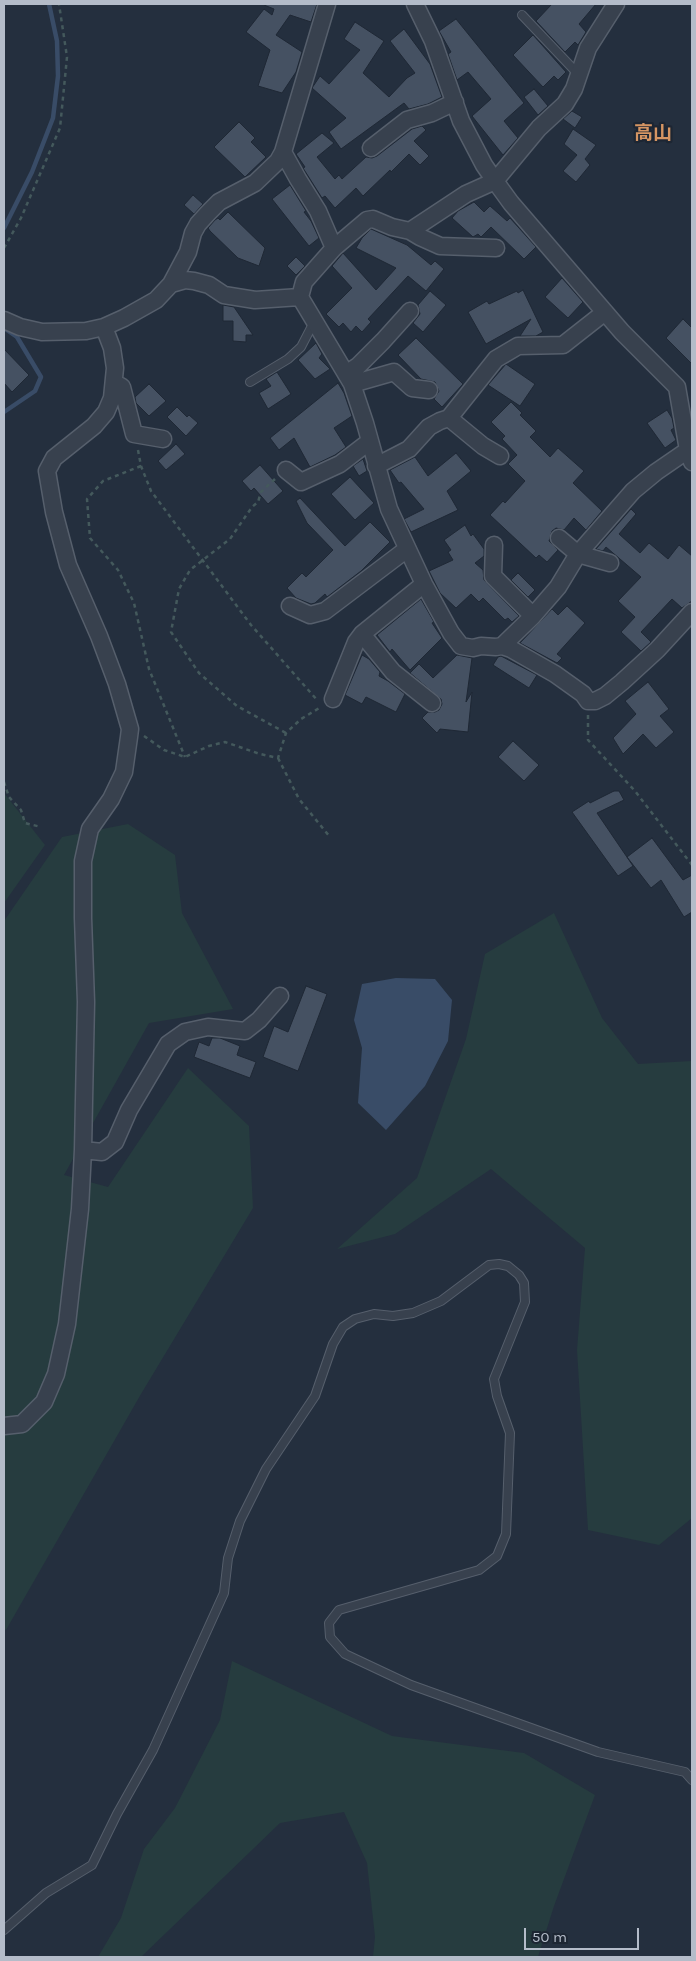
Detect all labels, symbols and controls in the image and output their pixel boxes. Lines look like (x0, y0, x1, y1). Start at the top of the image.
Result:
district label: 高山 (634, 123, 672, 145)
scale bar (526, 1918, 641, 1950)
text: 50 m (532, 1928, 567, 1946)

